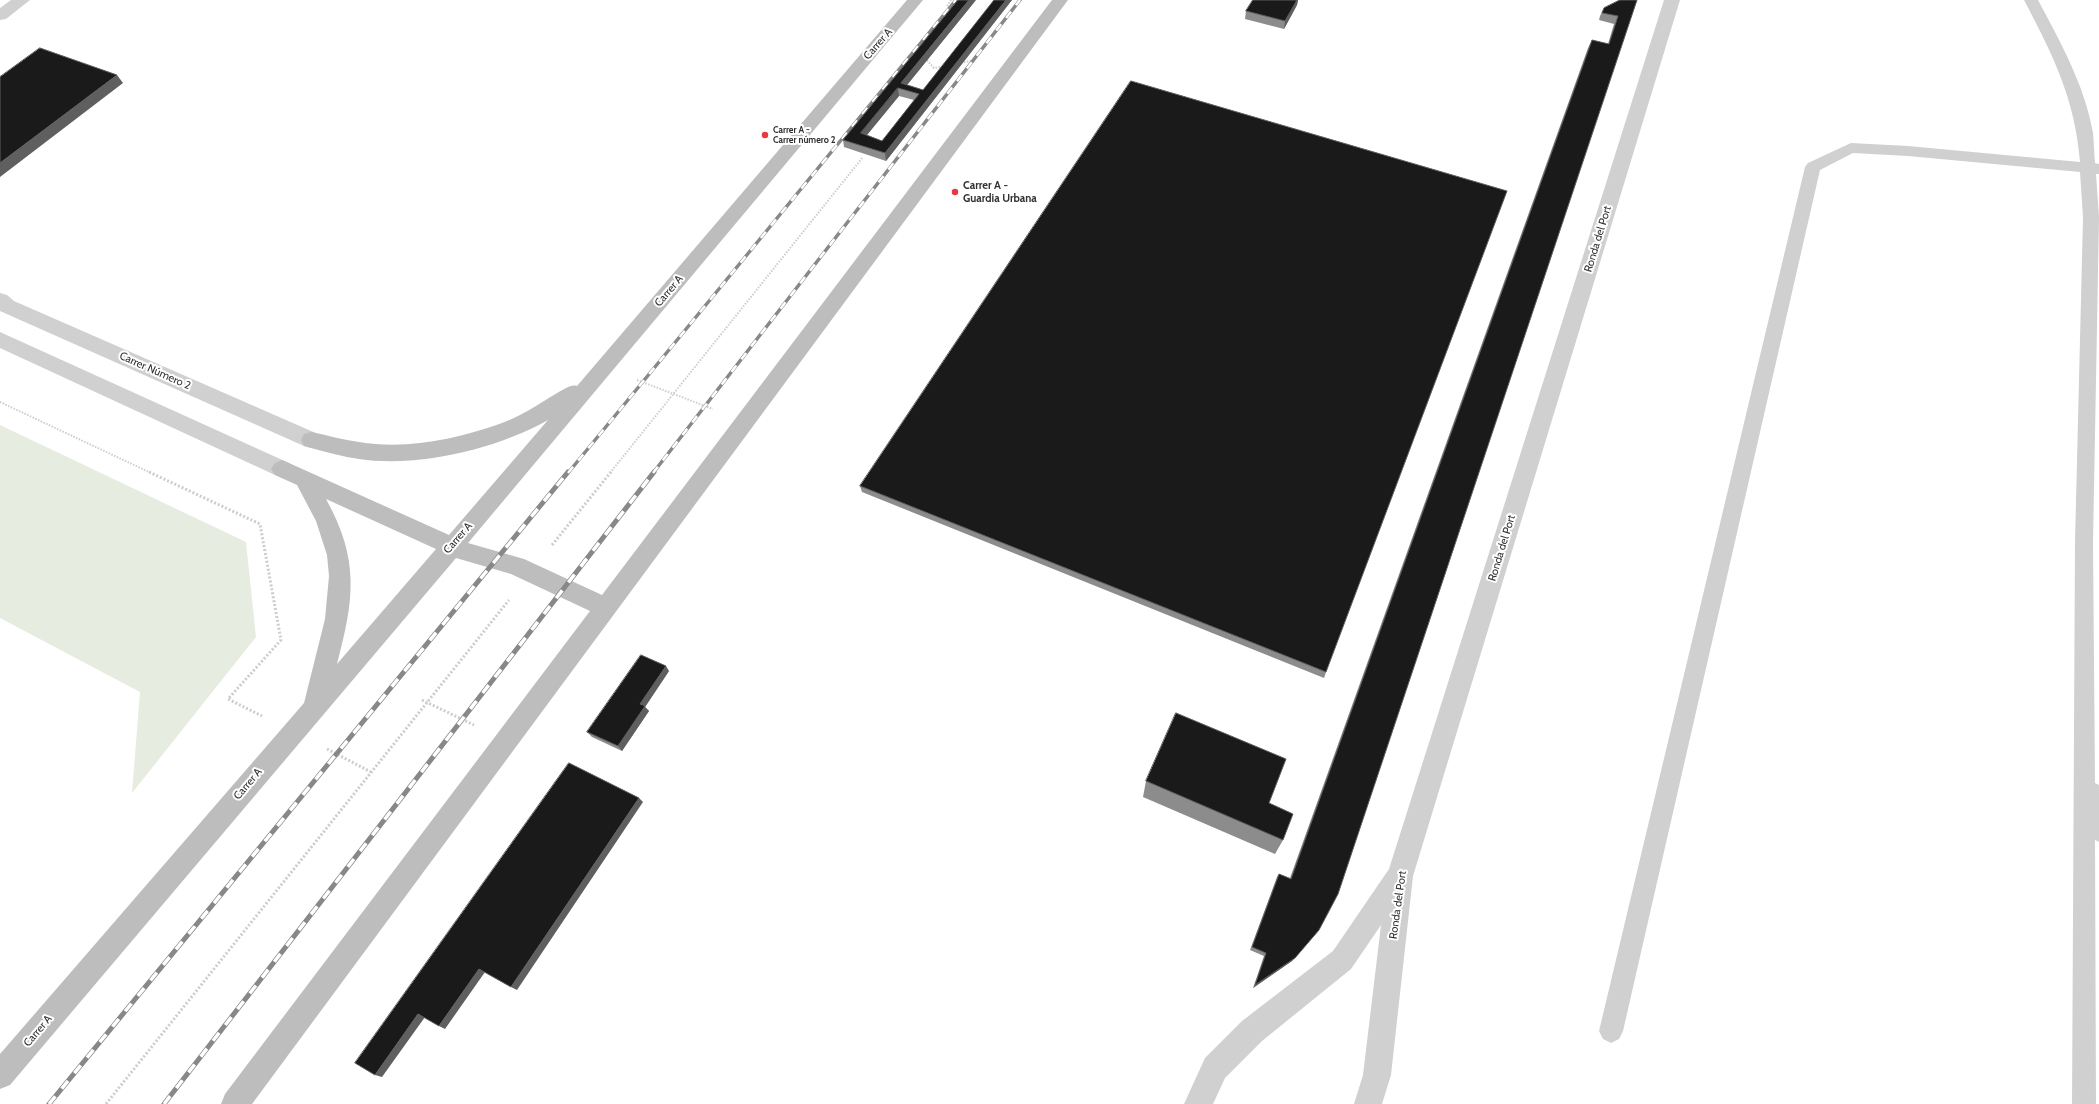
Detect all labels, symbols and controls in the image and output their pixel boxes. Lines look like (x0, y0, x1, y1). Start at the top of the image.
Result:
street label: Carrer A (861, 26, 895, 62)
place label: Carrer A - Carrer número 2 (773, 125, 836, 146)
marker: Carrer A - Carrer número 2 (760, 130, 770, 140)
place label: Carrer A - Guardia Urbana (963, 179, 1037, 205)
marker: Carrer A - Guardia Urbana (950, 187, 960, 197)
street label: Ronda del Port (1582, 204, 1614, 274)
street label: Carrer A (652, 272, 686, 310)
street label: Carrer Número 2 (117, 349, 193, 393)
street label: Ronda del Port (1486, 513, 1518, 583)
street label: Carrer A (441, 520, 475, 556)
street label: Carrer A (231, 765, 265, 803)
street label: Ronda del Port (1387, 870, 1409, 940)
street label: Carrer A (21, 1012, 55, 1050)

